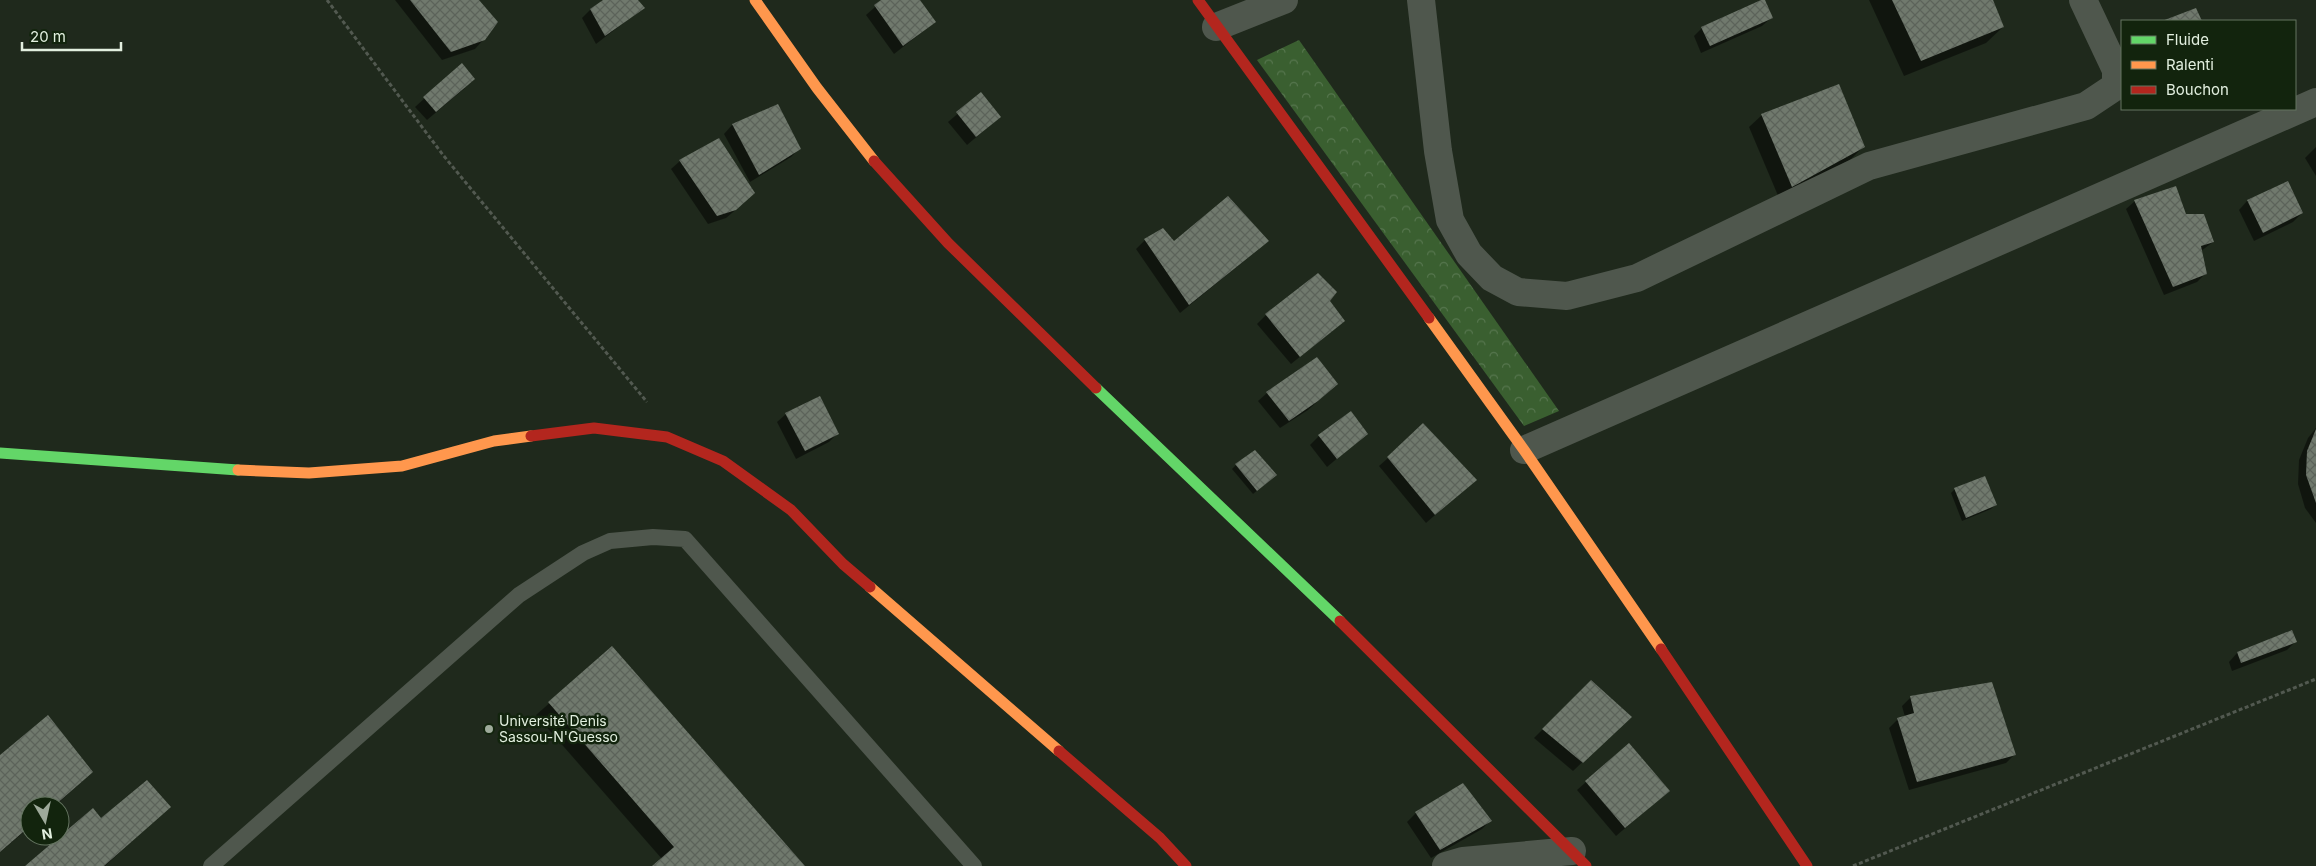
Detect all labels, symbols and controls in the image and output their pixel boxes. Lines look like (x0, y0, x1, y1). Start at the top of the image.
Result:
scale bar (22, 20, 121, 52)
legend (2121, 20, 2296, 110)
text: 20 m (30, 27, 66, 46)
text: Fluide (2166, 30, 2209, 49)
text: Ralenti (2166, 55, 2214, 74)
text: Bouchon (2166, 80, 2229, 99)
place label: Université Denis Sassou-N'Guesso (499, 712, 618, 745)
marker: Université Denis Sassou-N'Guesso (483, 723, 495, 735)
north arrow (20, 796, 70, 846)
text: N (41, 825, 54, 844)

